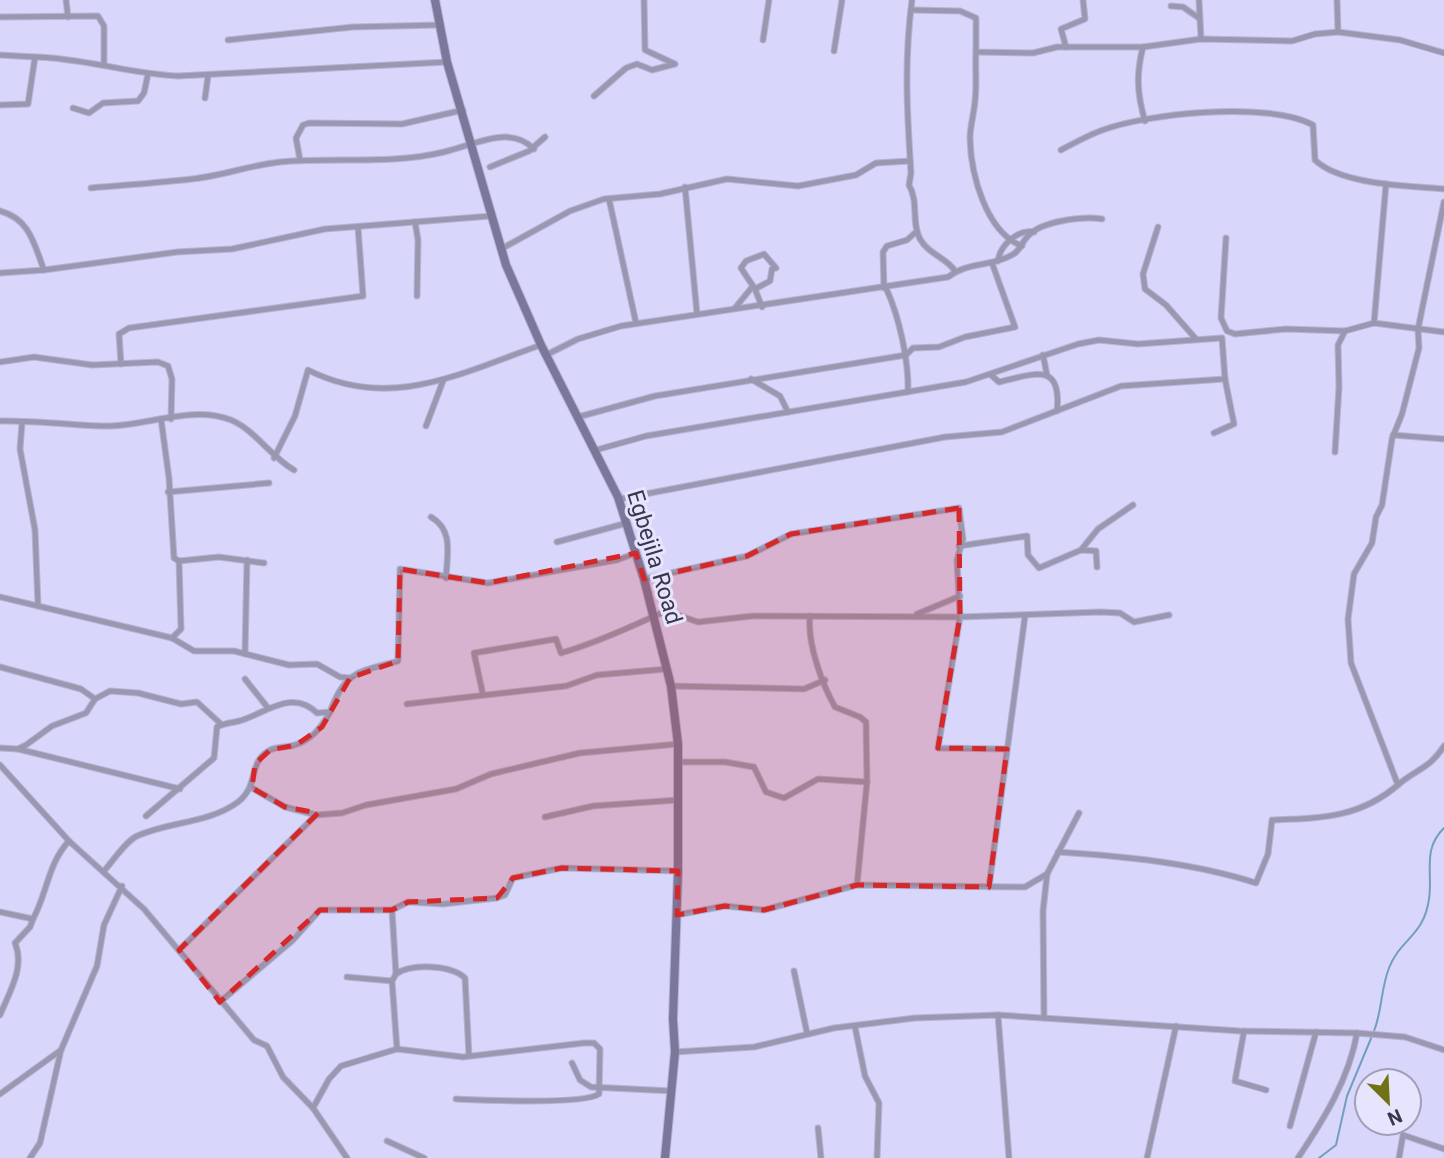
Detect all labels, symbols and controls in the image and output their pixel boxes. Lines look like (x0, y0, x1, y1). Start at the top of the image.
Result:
street label: Egbejila Road (621, 487, 688, 627)
north arrow (1353, 1067, 1423, 1137)
text: N (1384, 1104, 1406, 1130)

